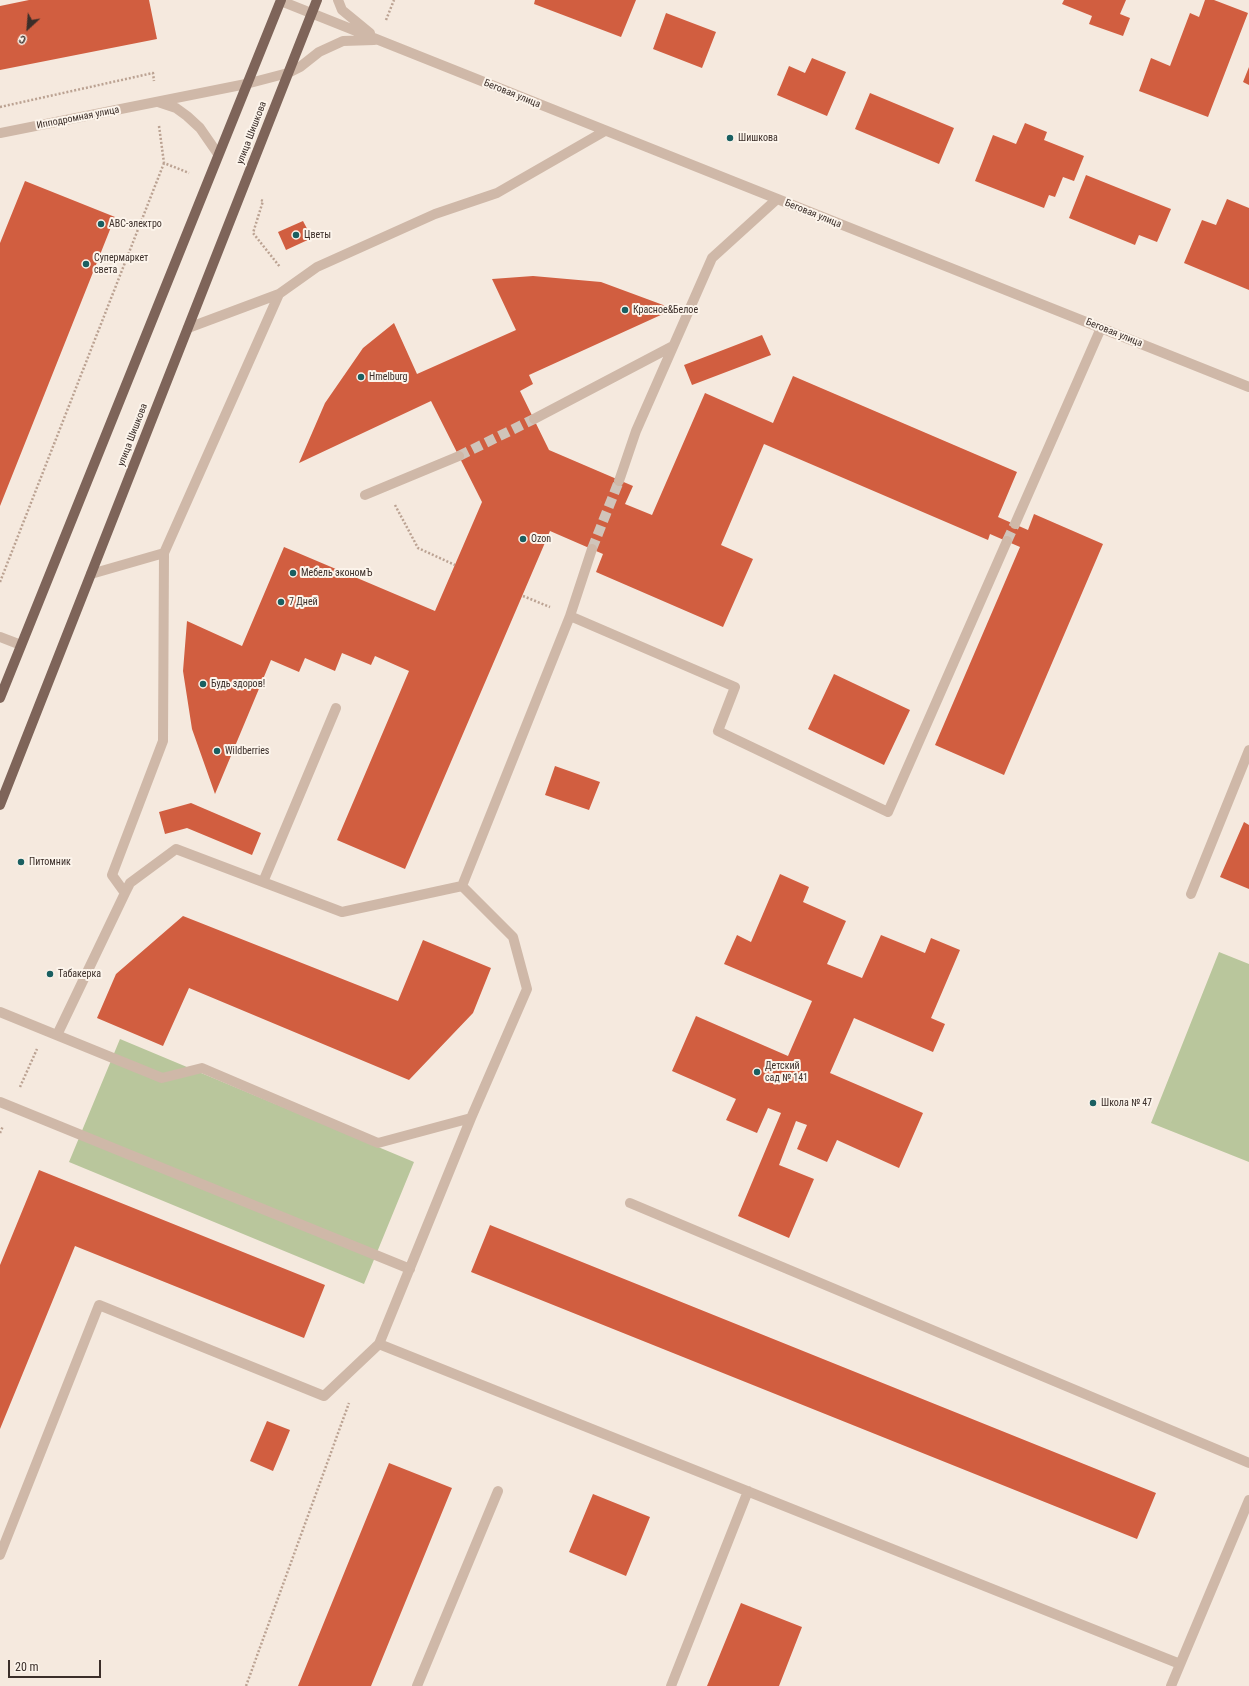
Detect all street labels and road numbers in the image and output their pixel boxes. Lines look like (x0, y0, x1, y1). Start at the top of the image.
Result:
street label: Беговая улица (482, 77, 542, 111)
street label: улица Шишкова (235, 100, 269, 166)
street label: Ипподромная улица (36, 104, 120, 132)
street label: Беговая улица (783, 197, 843, 231)
street label: Беговая улица (1084, 316, 1144, 350)
street label: улица Шишкова (116, 402, 150, 468)

